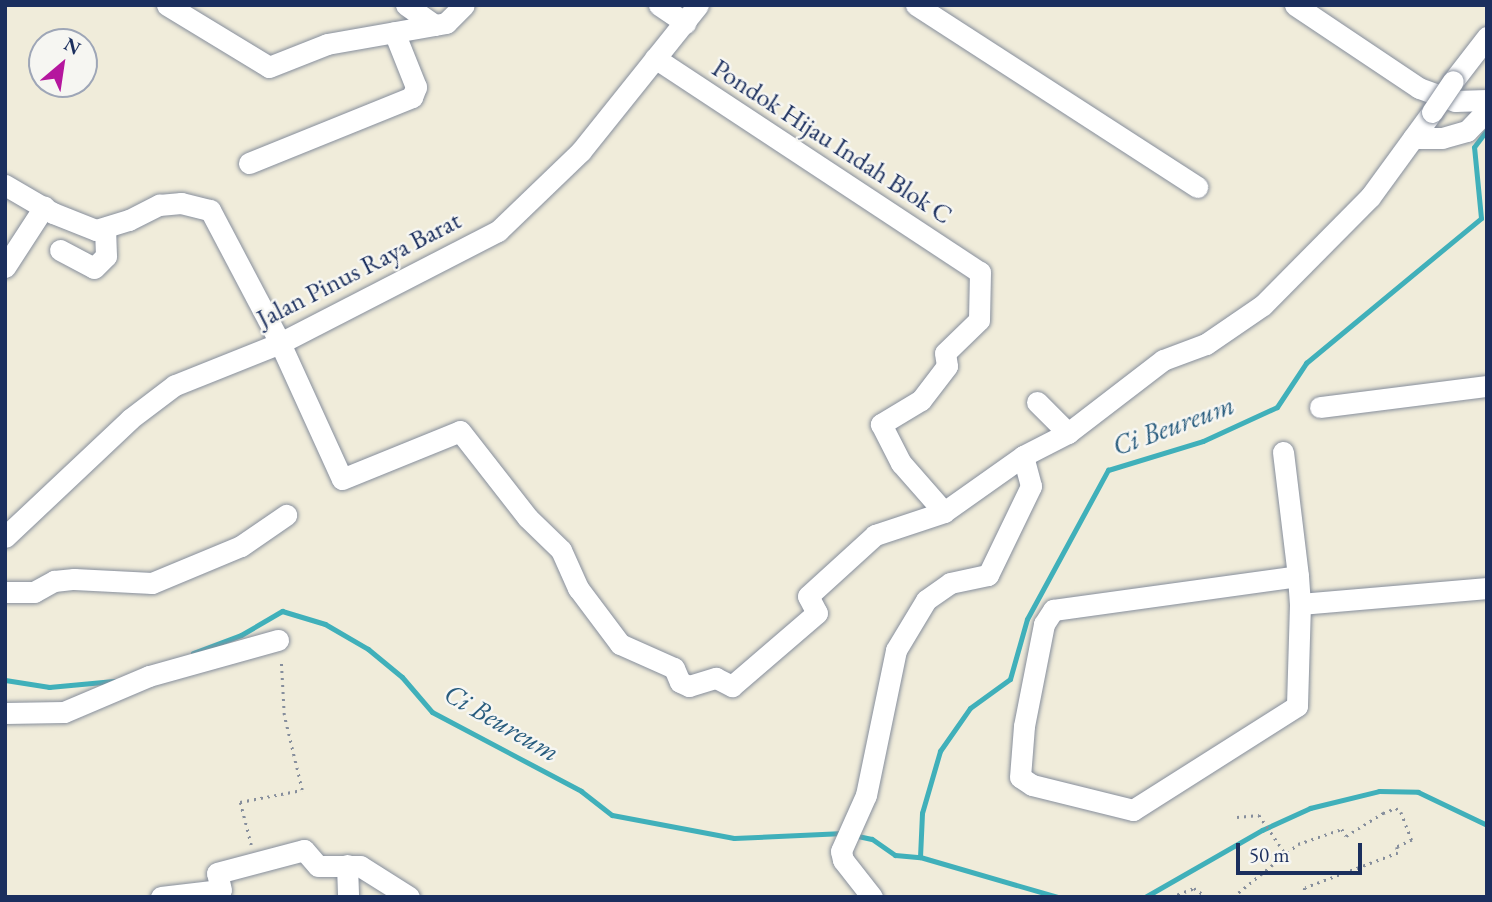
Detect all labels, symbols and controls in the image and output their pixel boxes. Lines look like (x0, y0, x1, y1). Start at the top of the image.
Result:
north arrow (28, 28, 98, 98)
text: N (60, 31, 85, 61)
street label: Pondok Hijau Indah Blok C (706, 53, 958, 231)
street label: Jalan Pinus Raya Barat (252, 205, 466, 335)
water label: Ci Beureum (1108, 387, 1238, 463)
water label: Ci Beureum (439, 676, 565, 768)
scale bar (1240, 828, 1366, 872)
text: 50 m (1249, 841, 1290, 868)

